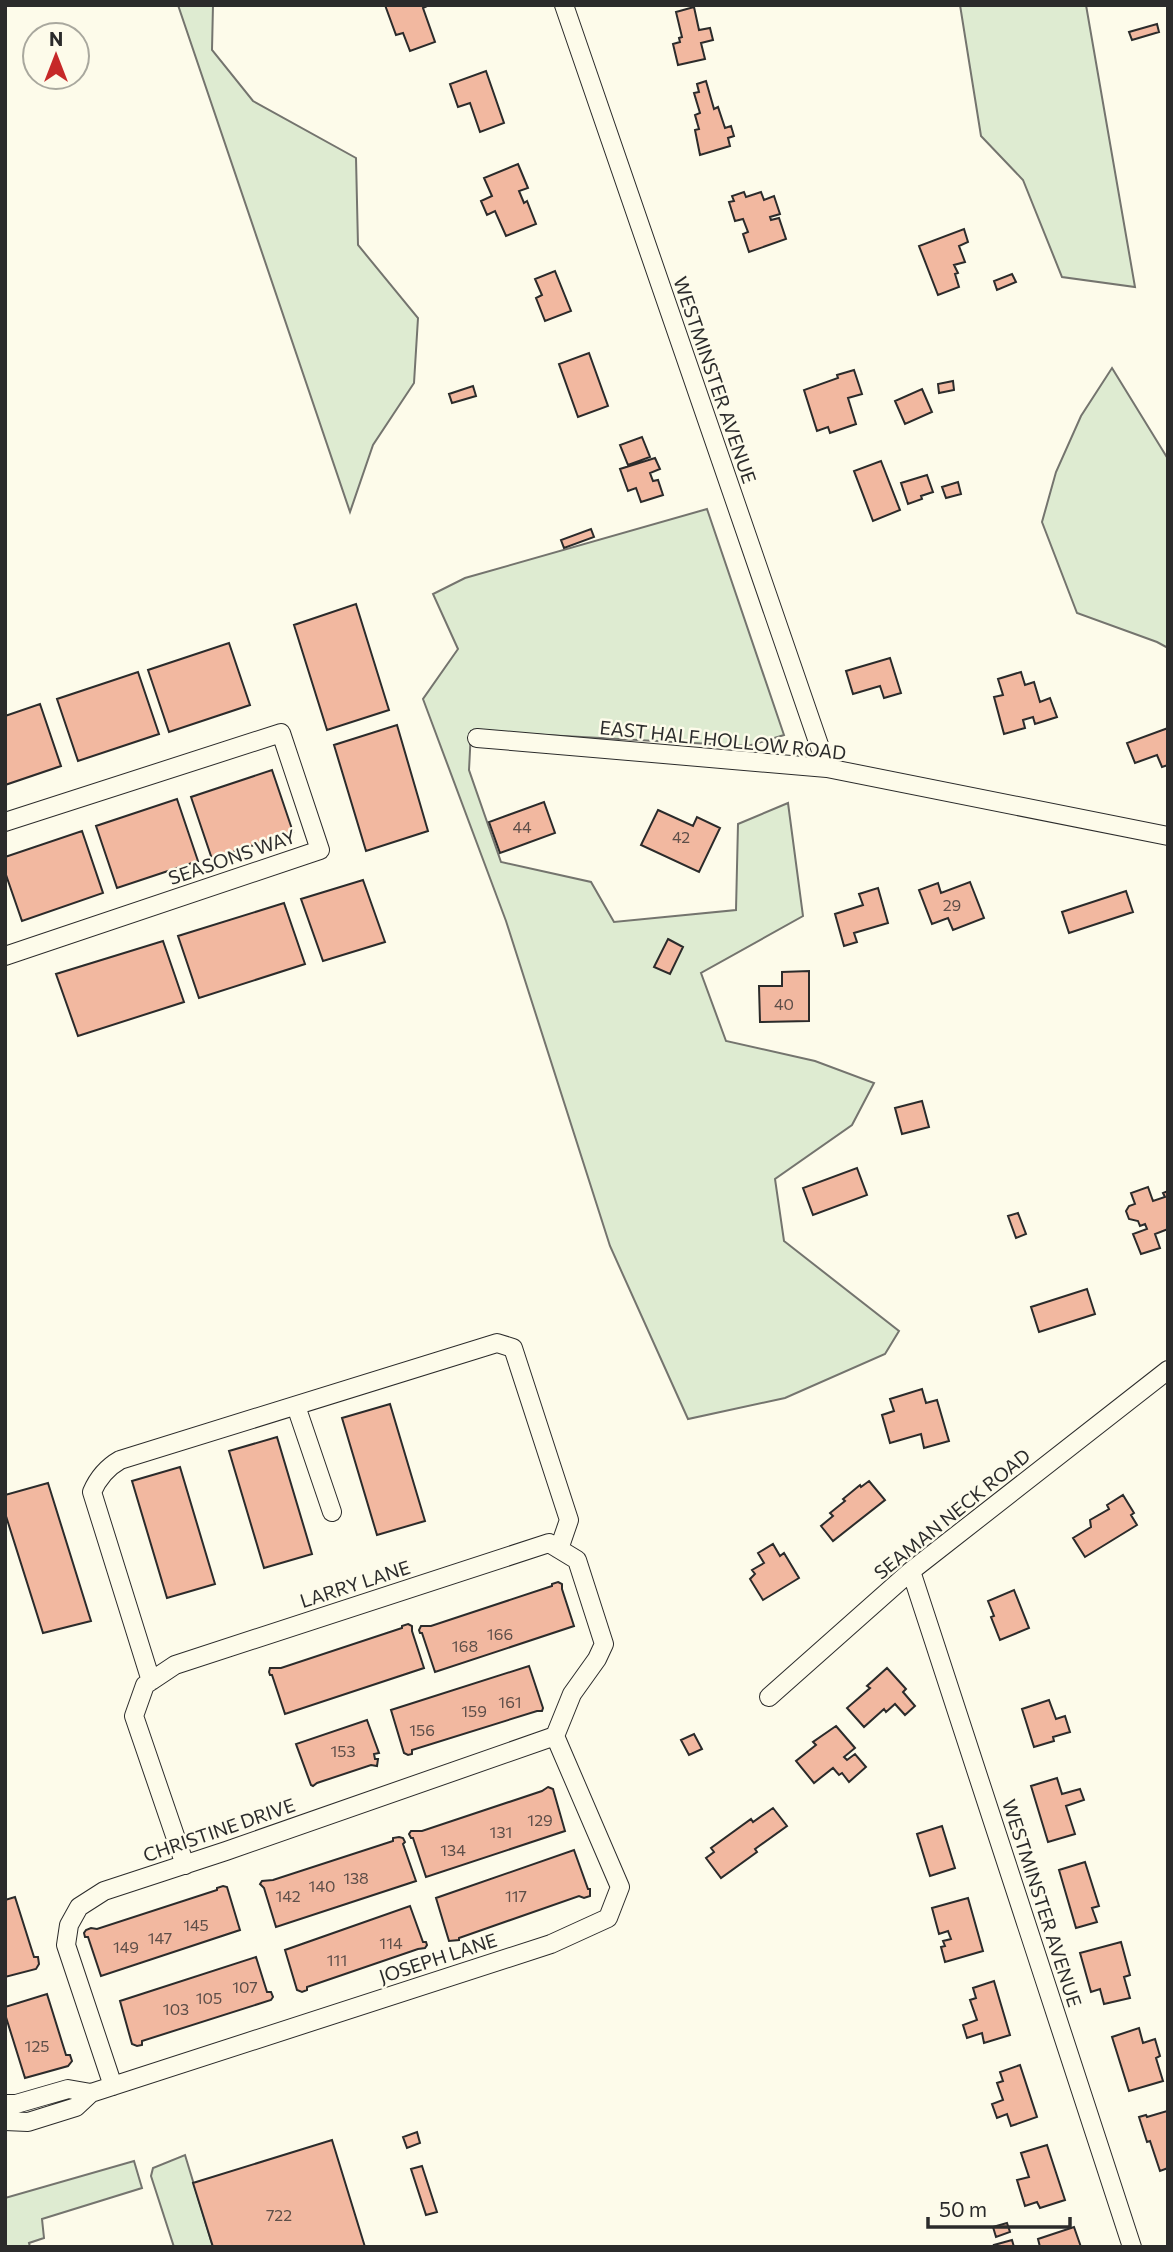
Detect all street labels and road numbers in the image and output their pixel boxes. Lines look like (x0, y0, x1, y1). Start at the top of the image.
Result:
street label: WESTMINSTER AVENUE (669, 273, 762, 486)
street label: EAST HALF HOLLOW ROAD (599, 715, 847, 764)
street label: SEASONS WAY (165, 824, 299, 889)
street label: SEAMAN NECK ROAD (869, 1444, 1034, 1584)
street label: LARRY LANE (297, 1555, 413, 1612)
street label: CHRISTINE DRIVE (140, 1793, 298, 1866)
street label: WESTMINSTER AVENUE (998, 1796, 1087, 2010)
street label: JOSEPH LANE (376, 1928, 500, 1987)

